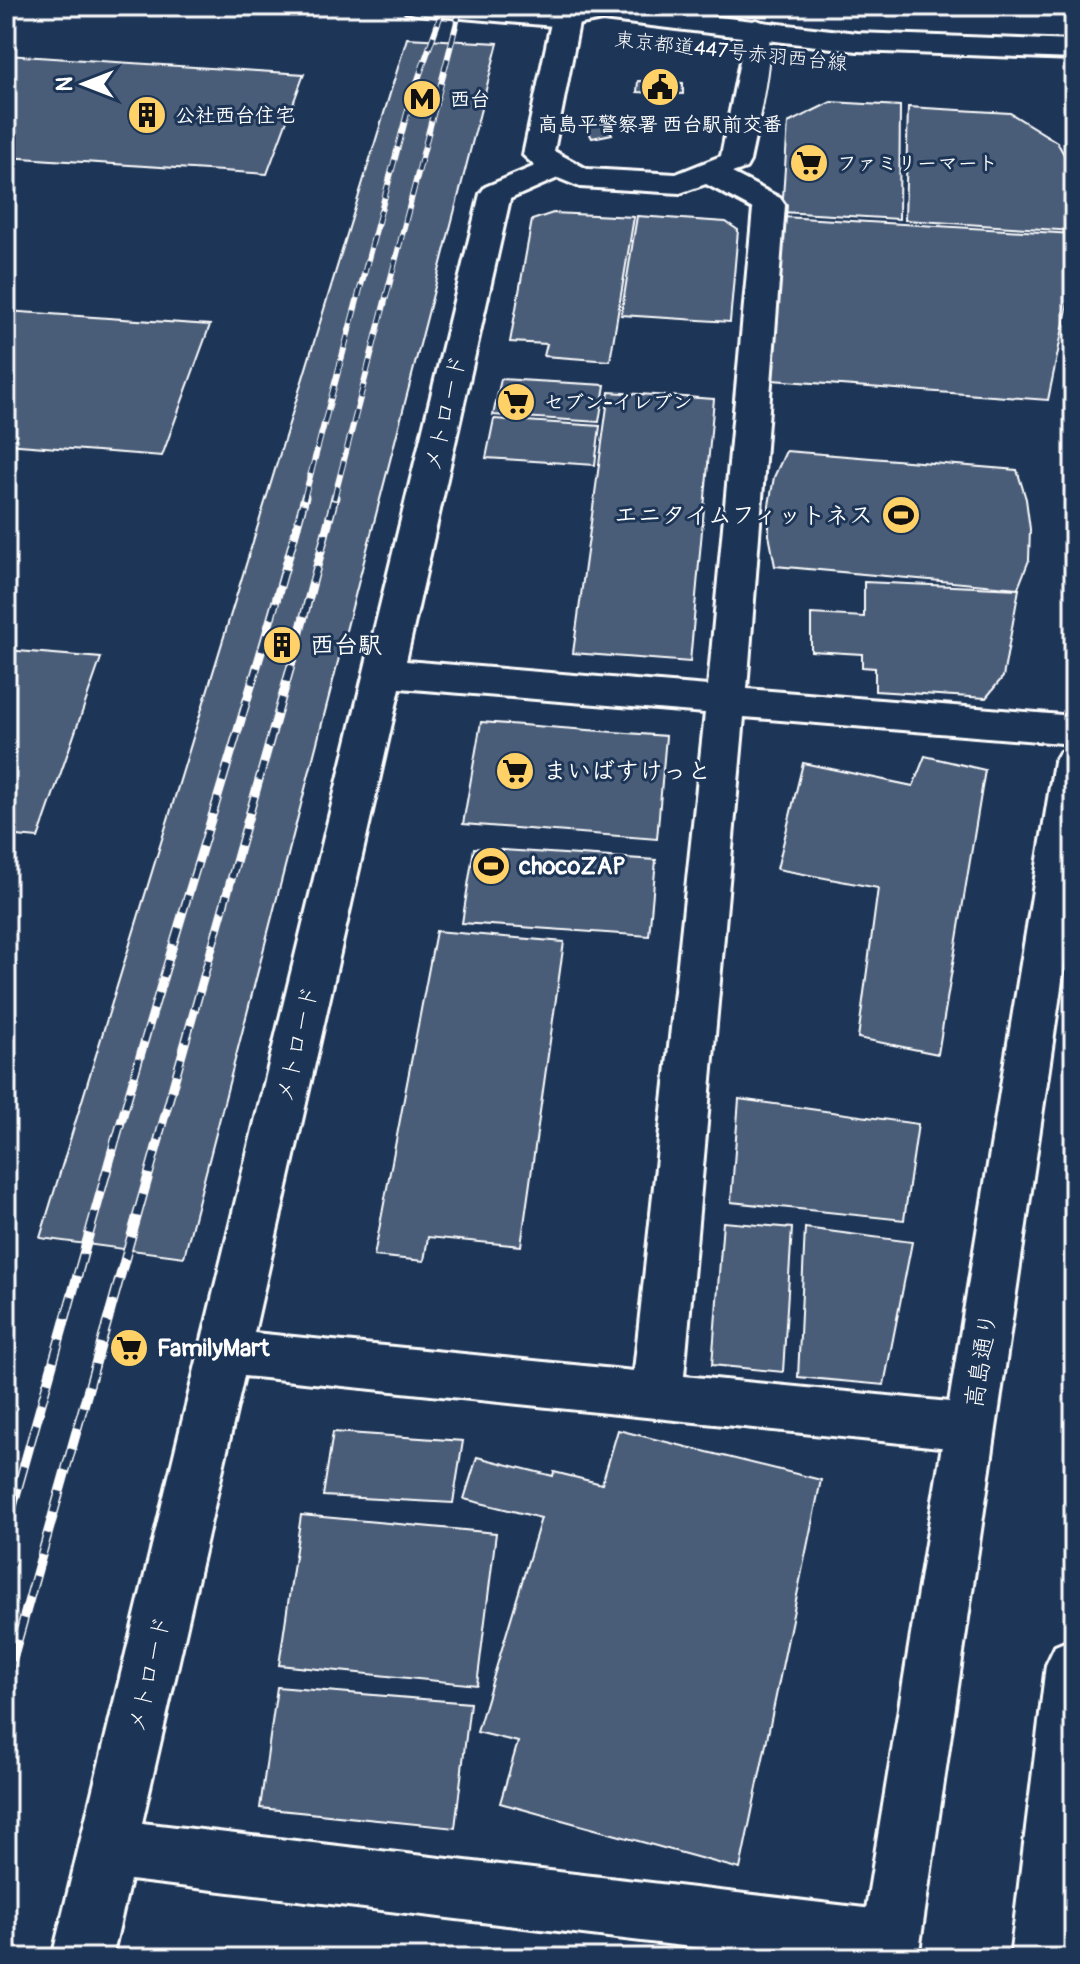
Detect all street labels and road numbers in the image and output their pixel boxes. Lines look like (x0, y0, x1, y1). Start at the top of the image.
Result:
street label: 東京都道447号赤羽西台線 (613, 27, 849, 76)
street label: メトロード (418, 351, 473, 475)
street label: メトロード (270, 982, 325, 1106)
street label: 高島通り (960, 1310, 1003, 1410)
street label: メトロード (122, 1612, 177, 1736)

